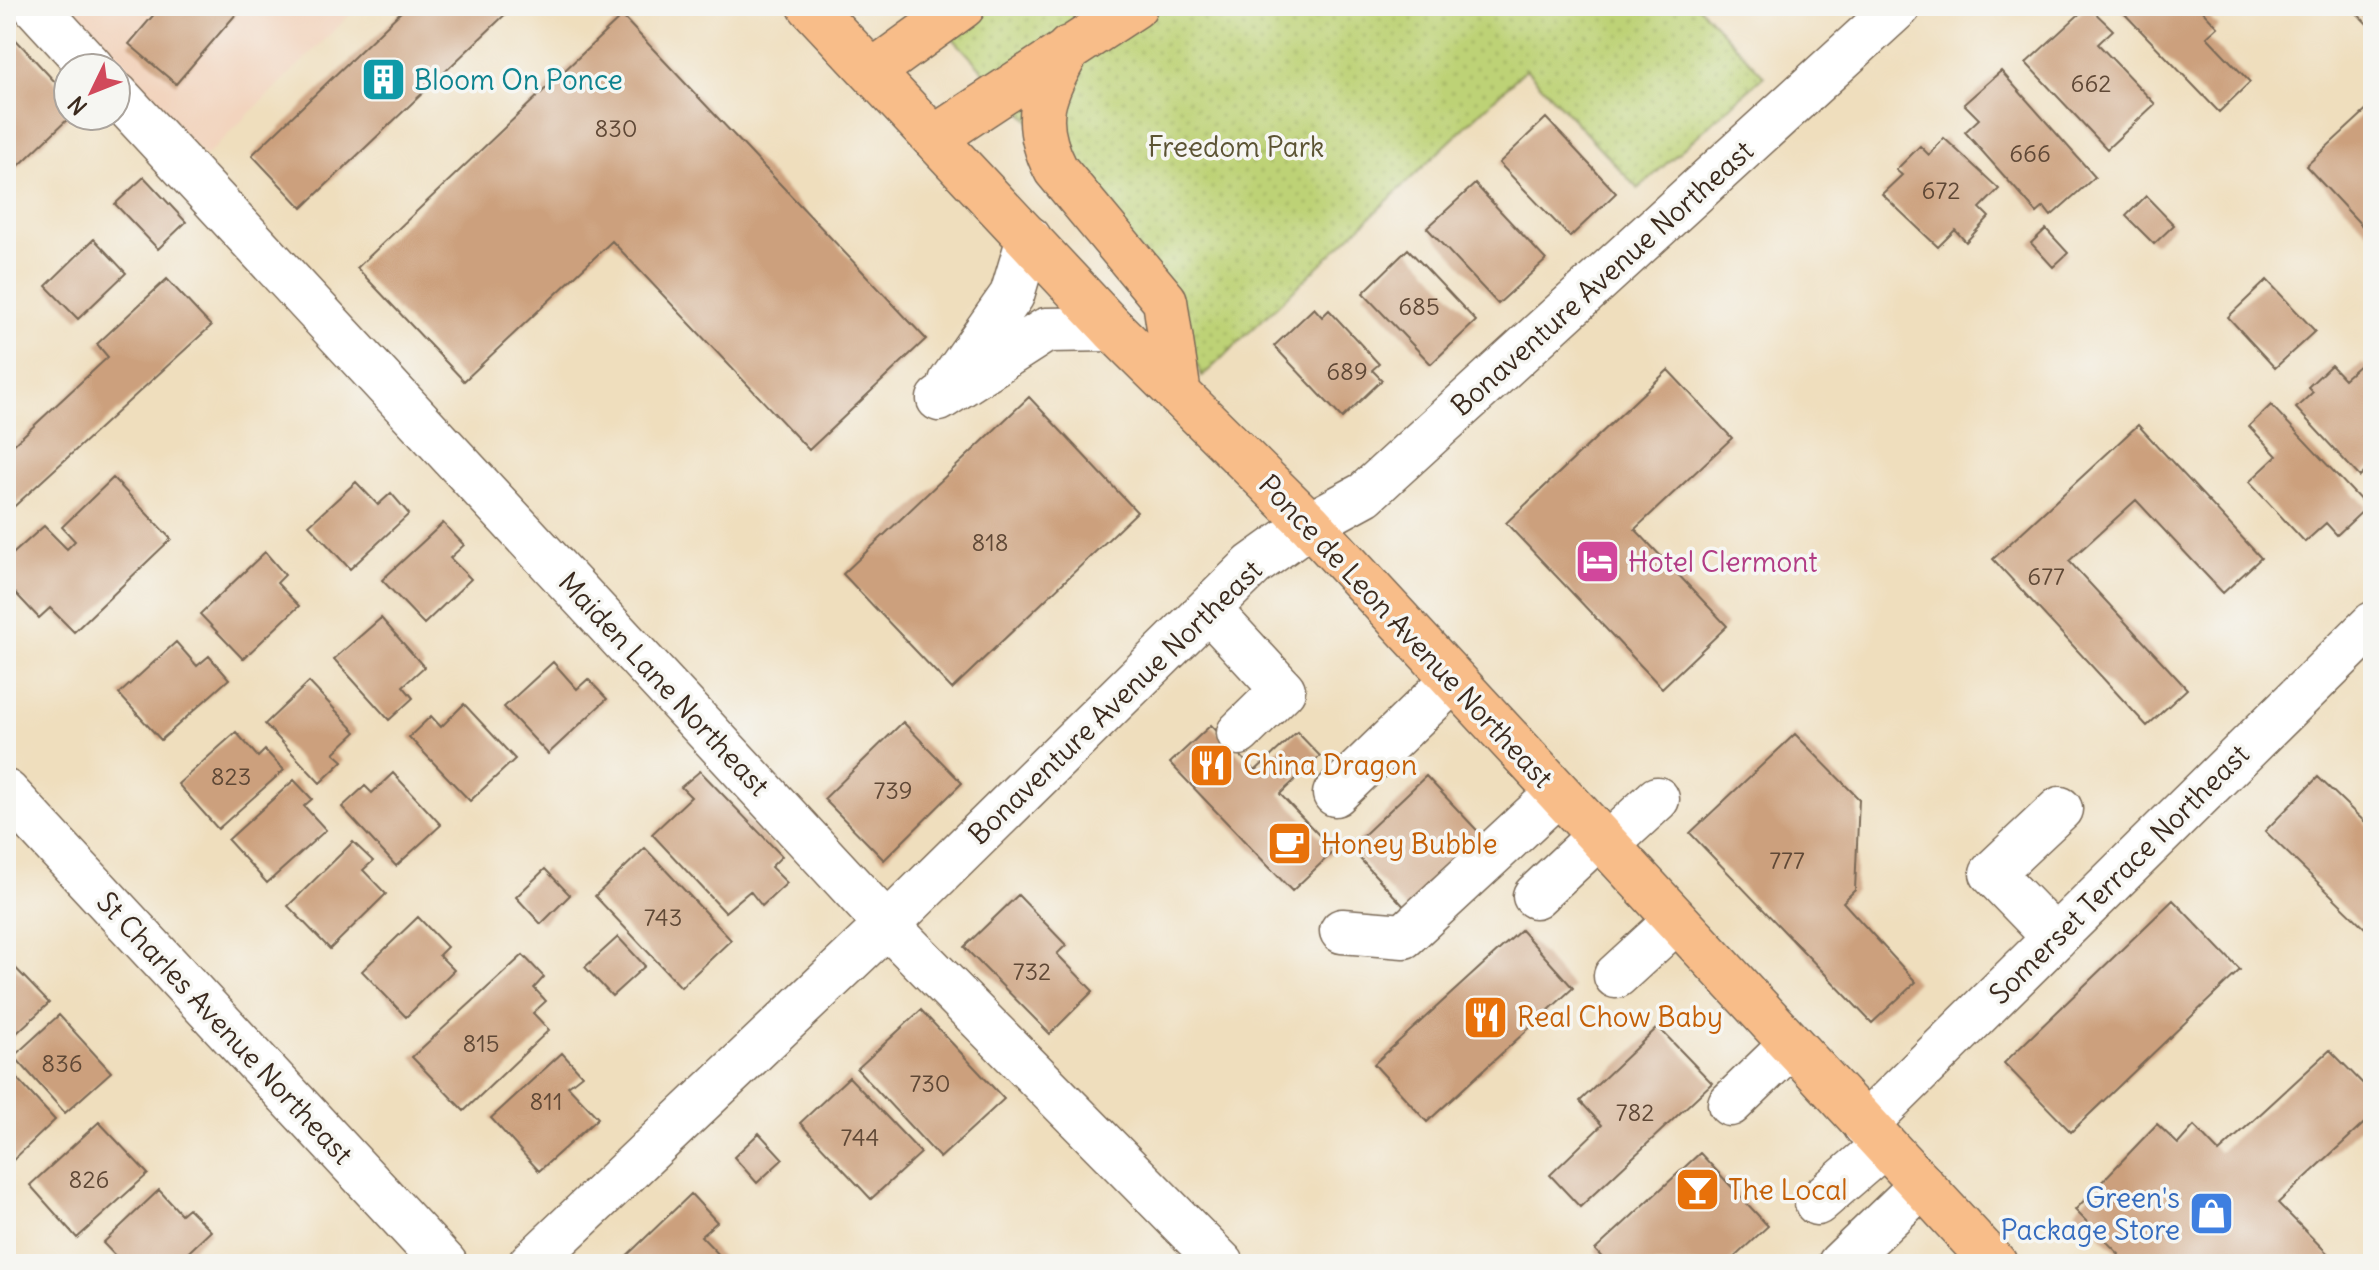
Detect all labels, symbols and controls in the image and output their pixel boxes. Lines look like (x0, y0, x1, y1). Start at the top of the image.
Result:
north arrow (52, 52, 132, 132)
building icon: Bloom On Ponce (359, 56, 407, 104)
place label: Bloom On Ponce (414, 62, 623, 98)
house number: 662 (2071, 68, 2111, 98)
text: N (62, 91, 93, 121)
house number: 830 (594, 113, 638, 143)
park label: Freedom Park (1148, 129, 1324, 165)
street label: Bonaventure Avenue Northeast (1443, 133, 1761, 423)
house number: 666 (2009, 138, 2051, 168)
house number: 672 (1922, 175, 1960, 205)
house number: 685 (1398, 291, 1440, 321)
house number: 689 (1326, 356, 1368, 386)
street label: Ponce de Leon Avenue Northeast (1251, 467, 1561, 795)
house number: 818 (971, 527, 1009, 557)
hotel icon: Hotel Clermont (1573, 538, 1621, 586)
place label: Hotel Clermont (1628, 544, 1818, 580)
street label: Bonaventure Avenue Northeast (961, 552, 1269, 852)
house number: 677 (2027, 561, 2065, 591)
street label: Maiden Lane Northeast (551, 565, 777, 803)
street label: Somerset Terrace Northeast (1981, 736, 2257, 1012)
restaurant icon: China Dragon (1188, 741, 1236, 789)
place label: China Dragon (1243, 747, 1417, 783)
house number: 823 (211, 761, 251, 791)
house number: 739 (873, 775, 913, 805)
cafe icon: Honey Bubble (1266, 820, 1314, 868)
place label: Honey Bubble (1321, 826, 1498, 862)
house number: 777 (1769, 845, 1805, 875)
street label: St Charles Avenue Northeast (89, 884, 361, 1172)
house number: 743 (644, 902, 682, 932)
house number: 732 (1013, 956, 1051, 986)
restaurant icon: Real Chow Baby (1462, 993, 1510, 1041)
place label: Real Chow Baby (1517, 999, 1723, 1035)
house number: 815 (462, 1028, 500, 1058)
house number: 836 (41, 1048, 83, 1078)
house number: 730 (909, 1068, 951, 1098)
house number: 811 (530, 1086, 562, 1116)
house number: 782 (1616, 1097, 1654, 1127)
house number: 744 (841, 1122, 879, 1152)
house number: 826 (69, 1164, 109, 1194)
bar icon: The Local (1673, 1166, 1721, 1214)
place label: The Local (1728, 1172, 1847, 1208)
place label: Green's Package Store (2000, 1180, 2180, 1248)
shop icon: Green's Package Store (2187, 1190, 2235, 1238)

